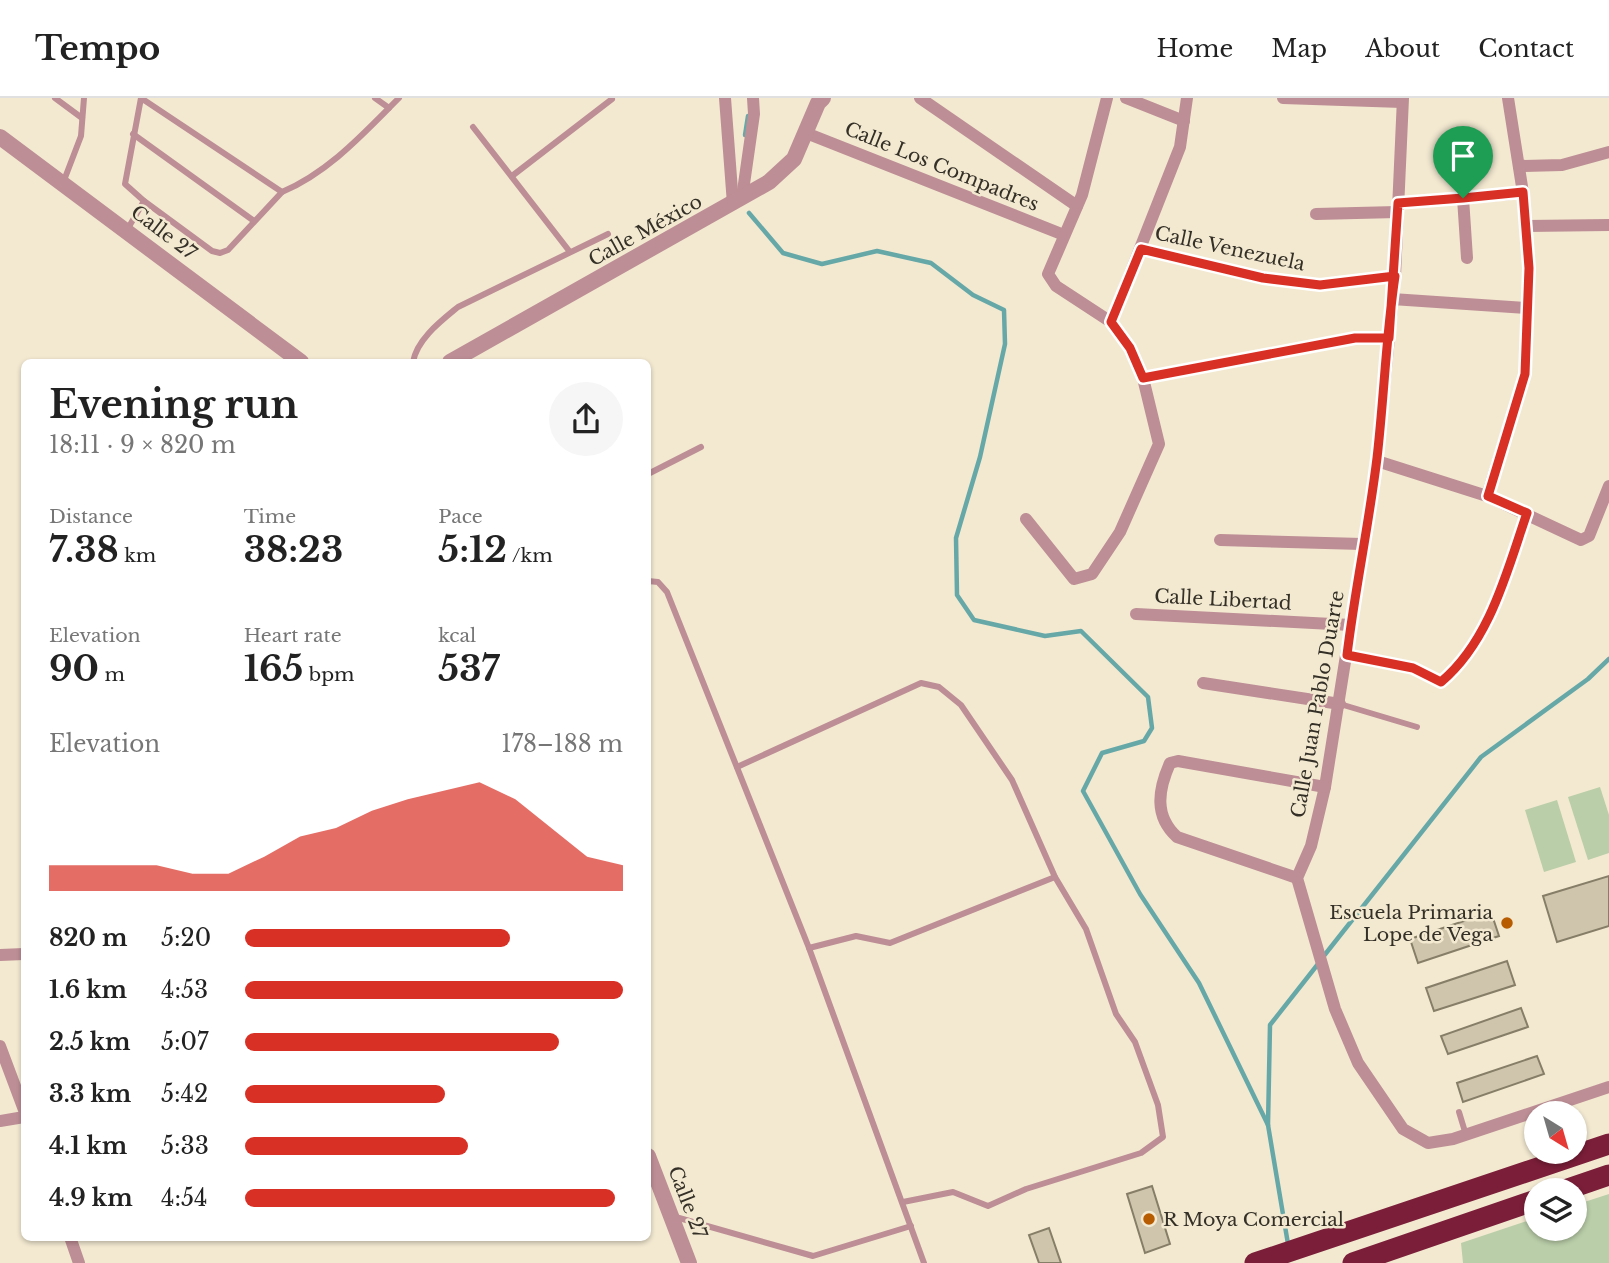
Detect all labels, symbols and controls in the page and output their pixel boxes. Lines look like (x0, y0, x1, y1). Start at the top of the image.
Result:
text: Tempo (35, 28, 160, 69)
text: Home (1157, 34, 1233, 63)
text: Map (1271, 34, 1327, 63)
text: About (1365, 34, 1440, 63)
text: Contact (1478, 34, 1574, 63)
street label: Calle Los Compadres (841, 117, 1042, 216)
pin (1433, 126, 1493, 198)
icon: arrive (1444, 137, 1482, 175)
street label: Calle México (585, 190, 706, 271)
street label: Calle 27 (127, 200, 201, 265)
street label: Calle Venezuela (1153, 221, 1307, 276)
text: Evening run (49, 381, 298, 428)
button: share (549, 382, 623, 456)
text: 18:11 · 9 × 820 m (49, 431, 236, 459)
text: Distance (49, 505, 133, 528)
text: Time (244, 505, 296, 528)
text: Pace (438, 505, 483, 528)
text: 7.38 (49, 528, 119, 571)
text: 38:23 (244, 528, 343, 571)
text: 5:12 (438, 528, 507, 571)
text: km (119, 544, 156, 567)
text: /km (507, 544, 553, 567)
street label: Calle Libertad (1154, 584, 1292, 615)
street label: Calle Juan Pablo Duarte (1286, 589, 1349, 820)
text: Elevation (49, 624, 141, 647)
text: Heart rate (244, 624, 342, 647)
text: kcal (438, 624, 476, 647)
text: 90 (49, 647, 99, 690)
text: 165 (244, 647, 303, 690)
text: 537 (438, 647, 500, 690)
text: m (99, 663, 125, 686)
text: bpm (303, 663, 355, 686)
text: Elevation (49, 730, 160, 758)
text: 178–188 m (501, 730, 623, 758)
place label: Escuela Primaria Lope de Vega (1329, 901, 1493, 946)
marker: Escuela Primaria Lope de Vega (1499, 915, 1515, 931)
text: 820 m (49, 924, 128, 952)
text: 5:20 (161, 924, 211, 952)
text: 1.6 km (49, 976, 127, 1004)
text: 4:53 (161, 976, 208, 1004)
text: 2.5 km (49, 1028, 130, 1056)
text: 5:07 (161, 1028, 209, 1056)
text: 3.3 km (49, 1080, 131, 1108)
text: 5:42 (161, 1080, 208, 1108)
north arrow (1524, 1101, 1587, 1164)
map controls (1524, 1101, 1587, 1241)
text: 4.1 km (49, 1132, 127, 1160)
text: 5:33 (161, 1132, 209, 1160)
street label: Calle 27 (663, 1163, 712, 1242)
button: layers (1524, 1178, 1587, 1241)
text: 4.9 km (49, 1184, 133, 1212)
text: 4:54 (161, 1184, 208, 1212)
place label: R Moya Comercial (1163, 1208, 1344, 1231)
marker: R Moya Comercial (1141, 1211, 1157, 1227)

